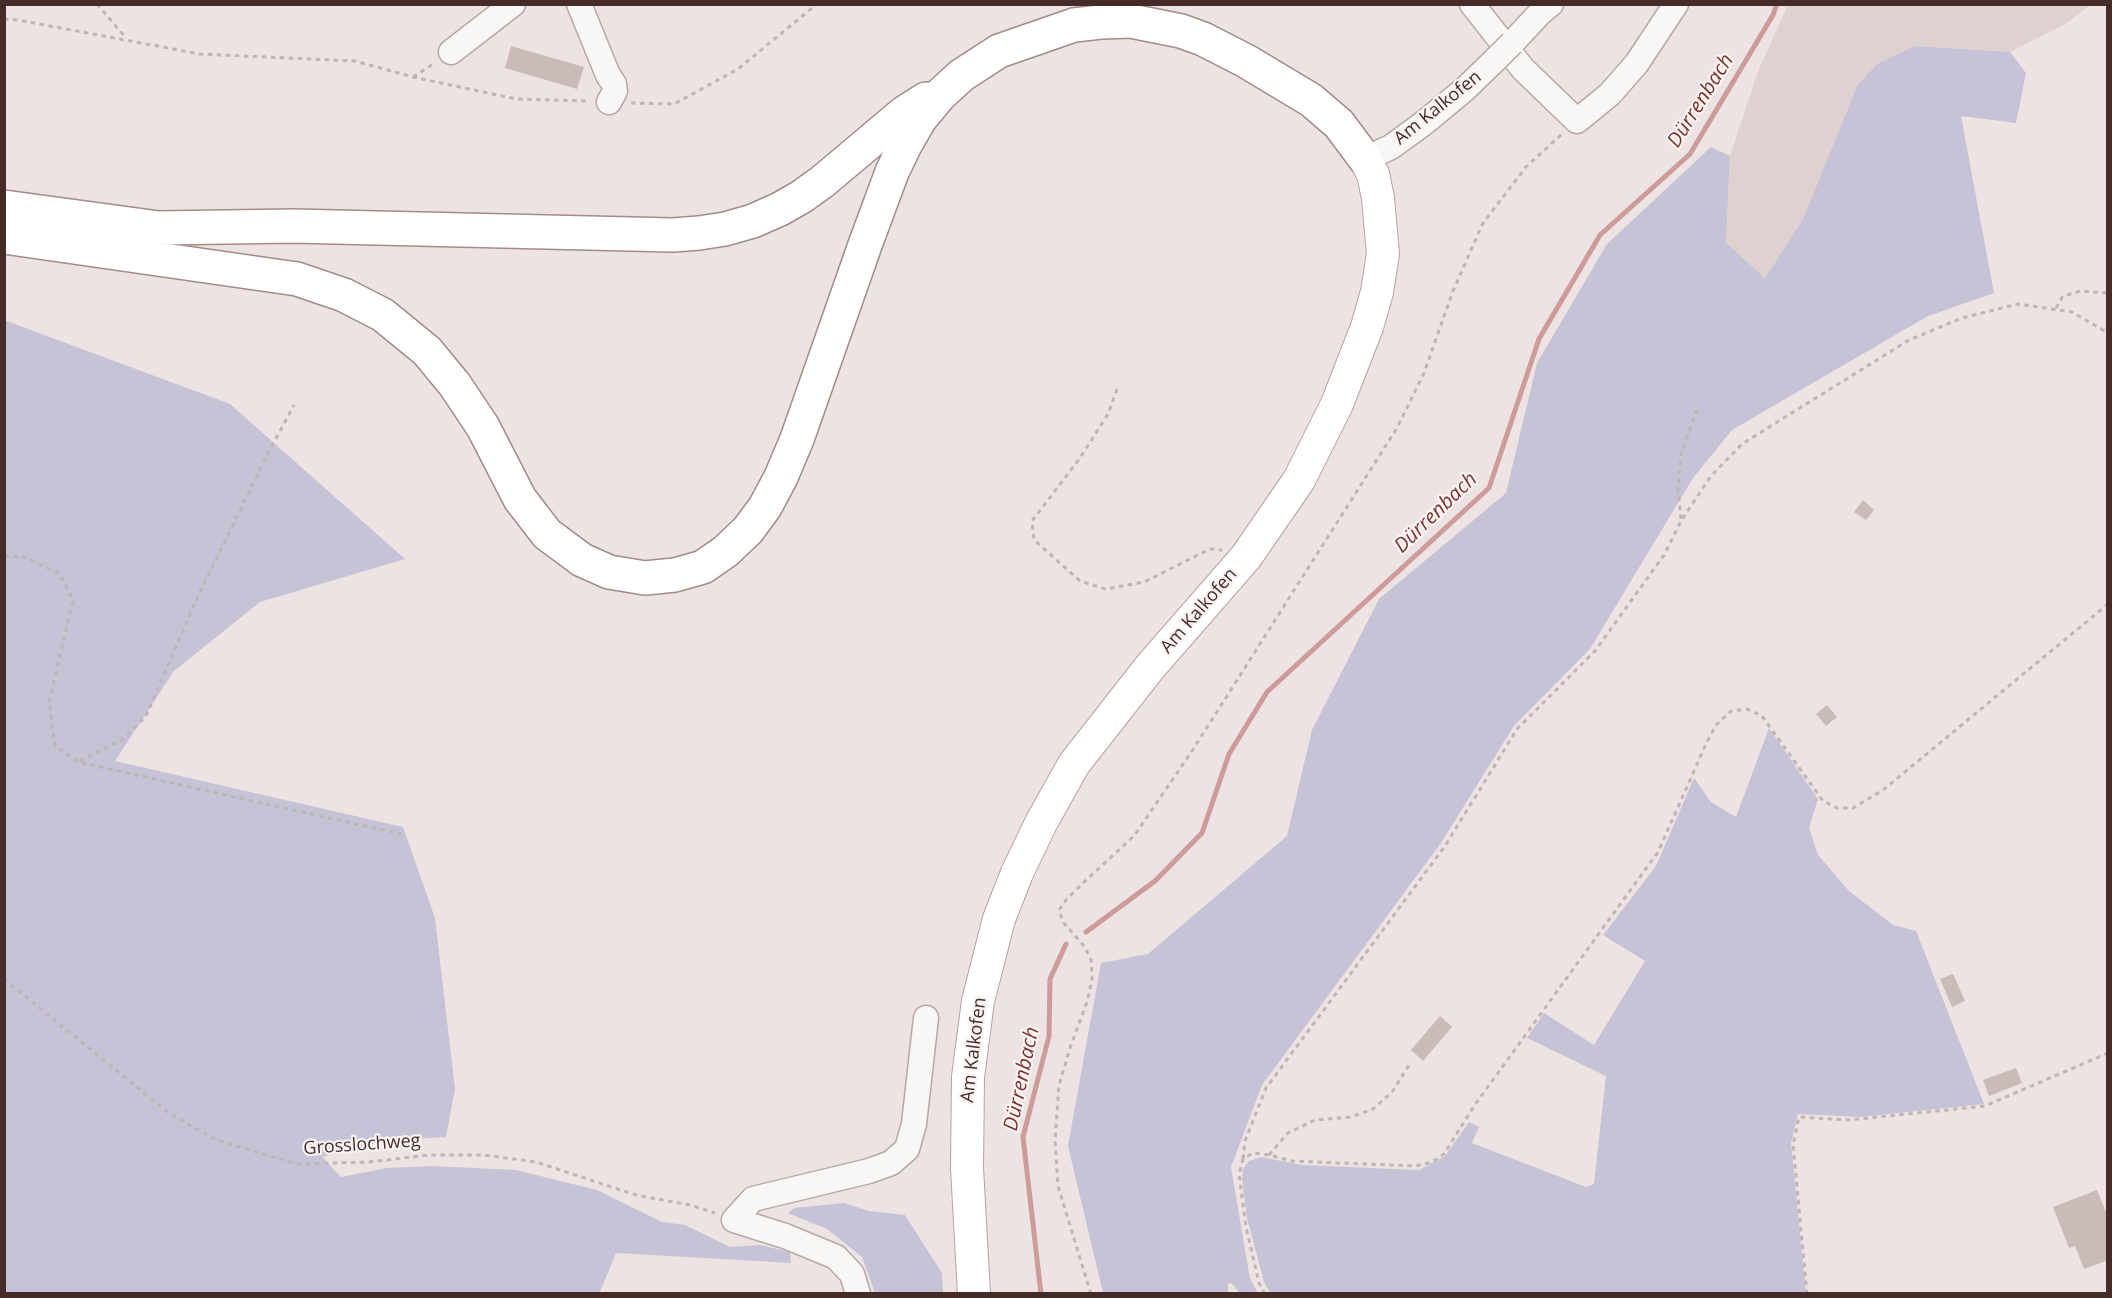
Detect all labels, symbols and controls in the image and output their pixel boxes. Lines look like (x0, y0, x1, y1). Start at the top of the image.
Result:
water label: Dürrenbach (1663, 50, 1739, 152)
street label: Am Kalkofen (1390, 66, 1486, 150)
water label: Dürrenbach (1390, 468, 1482, 558)
street label: Am Kalkofen (1156, 564, 1242, 658)
street label: Am Kalkofen (957, 996, 991, 1104)
water label: Dürrenbach (999, 1025, 1045, 1133)
street label: Grosslochweg (303, 1130, 421, 1160)

